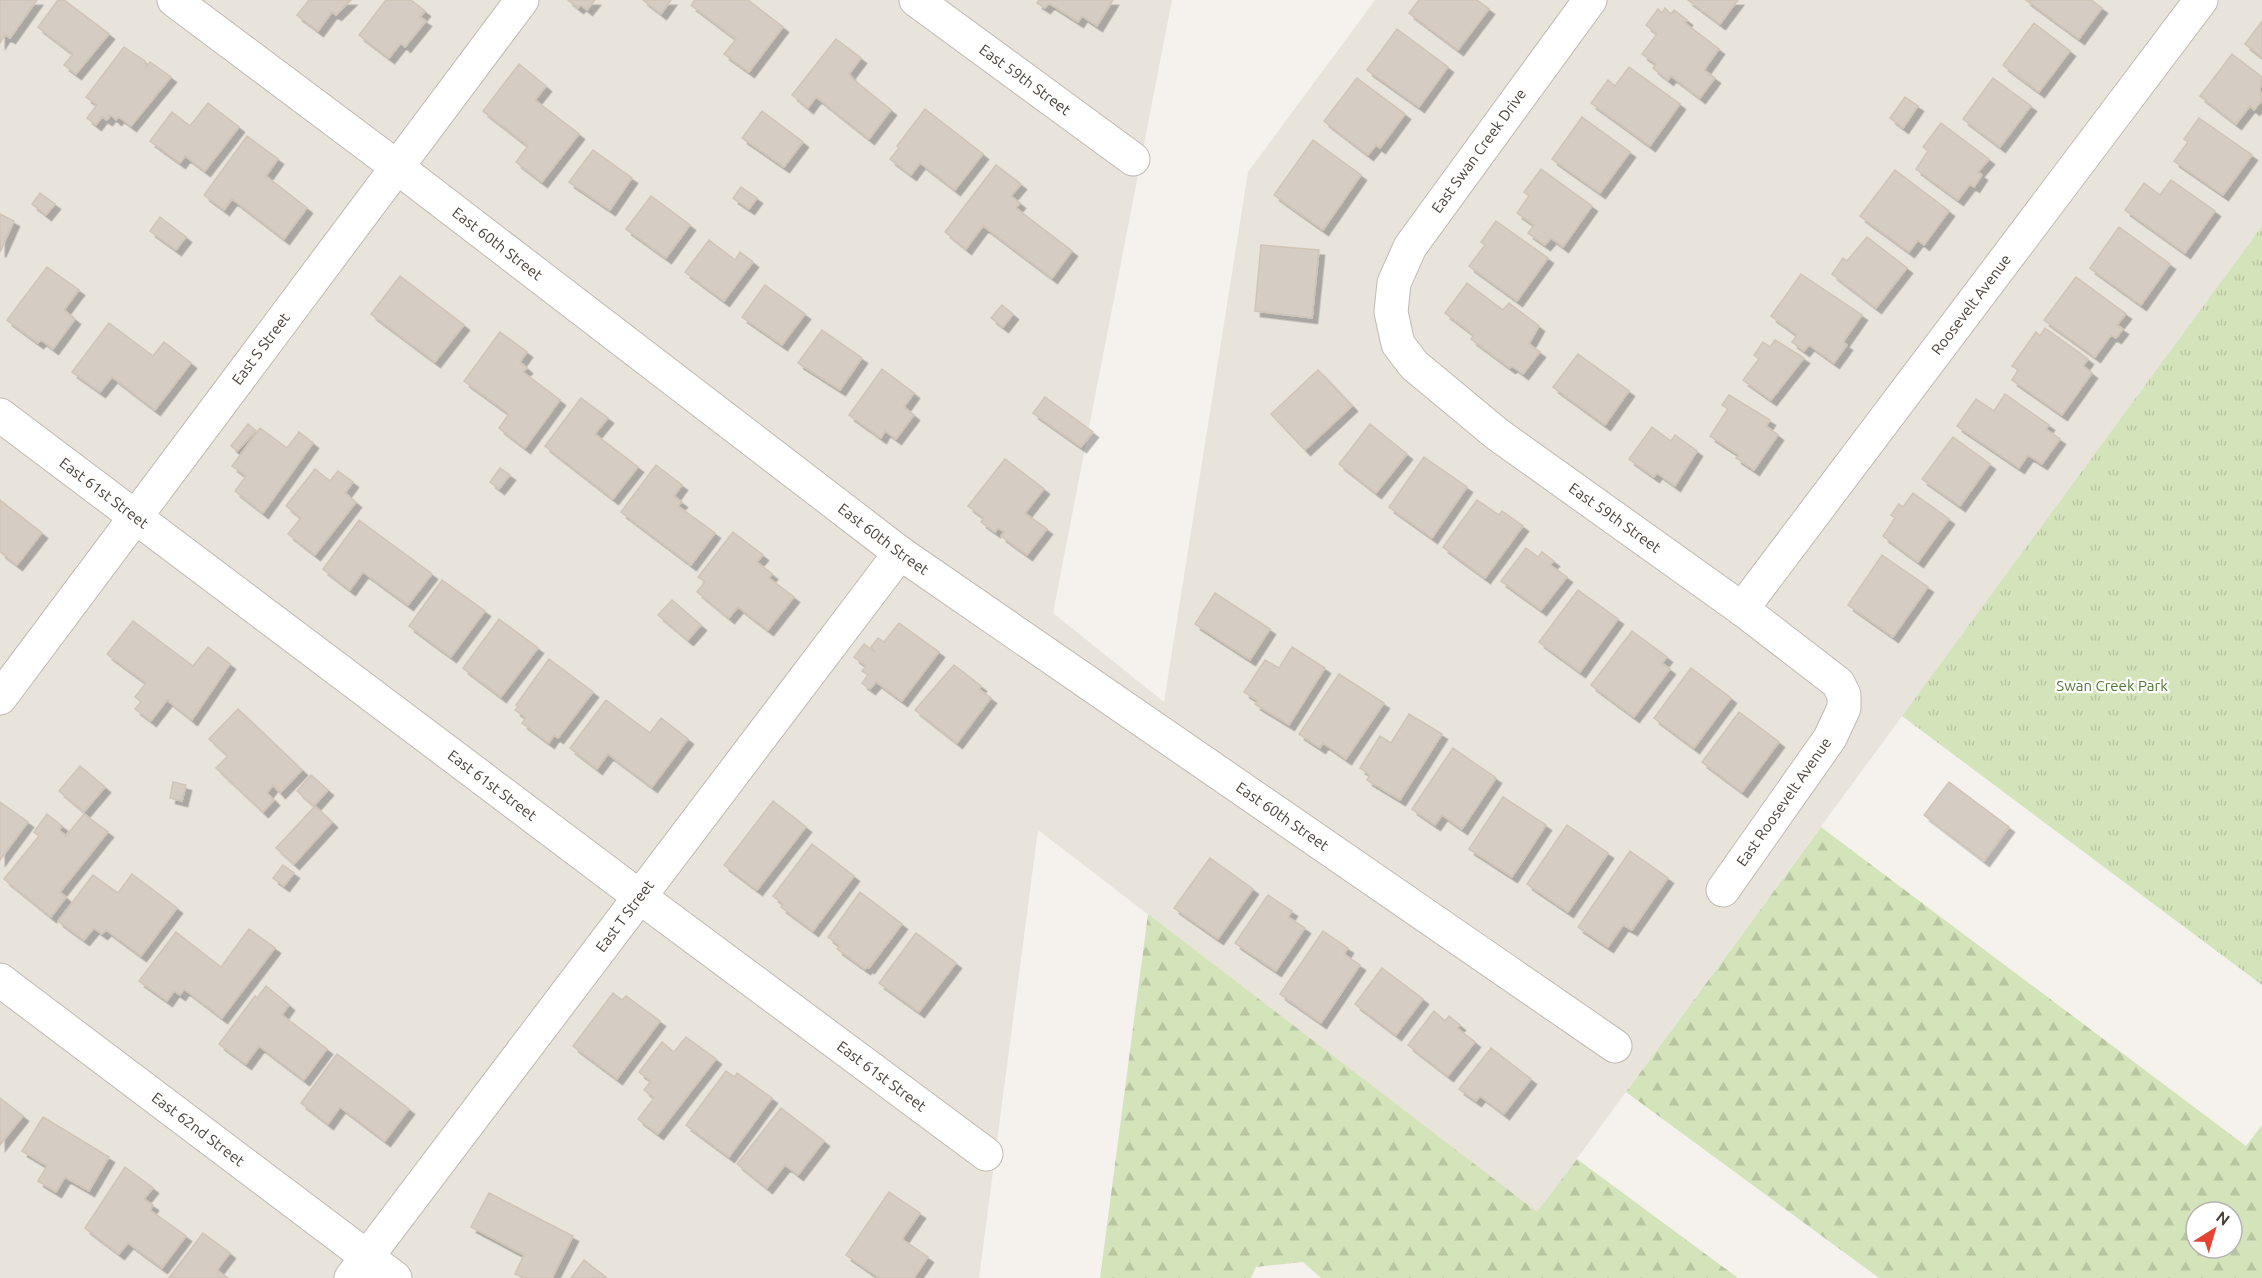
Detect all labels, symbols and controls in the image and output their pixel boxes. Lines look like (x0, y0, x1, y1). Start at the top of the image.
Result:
street label: East 59th Street (976, 40, 1074, 118)
street label: East Swan Creek Drive (1428, 85, 1529, 216)
street label: East 60th Street (449, 204, 546, 283)
street label: Roosevelt Avenue (1928, 251, 2014, 358)
street label: East S Street (228, 309, 293, 388)
street label: East 61st Street (56, 454, 152, 532)
street label: East 59th Street (1566, 479, 1664, 556)
street label: East 60th Street (835, 500, 932, 578)
park label: Swan Creek Park (2056, 677, 2168, 694)
street label: East Roosevelt Avenue (1733, 734, 1834, 869)
street label: East 61st Street (445, 746, 540, 824)
street label: East 60th Street (1233, 778, 1332, 854)
street label: East T Street (592, 876, 657, 955)
street label: East 61st Street (834, 1037, 930, 1115)
street label: East 62nd Street (149, 1089, 248, 1169)
north arrow (2184, 1200, 2244, 1260)
text: N (2213, 1207, 2233, 1229)

